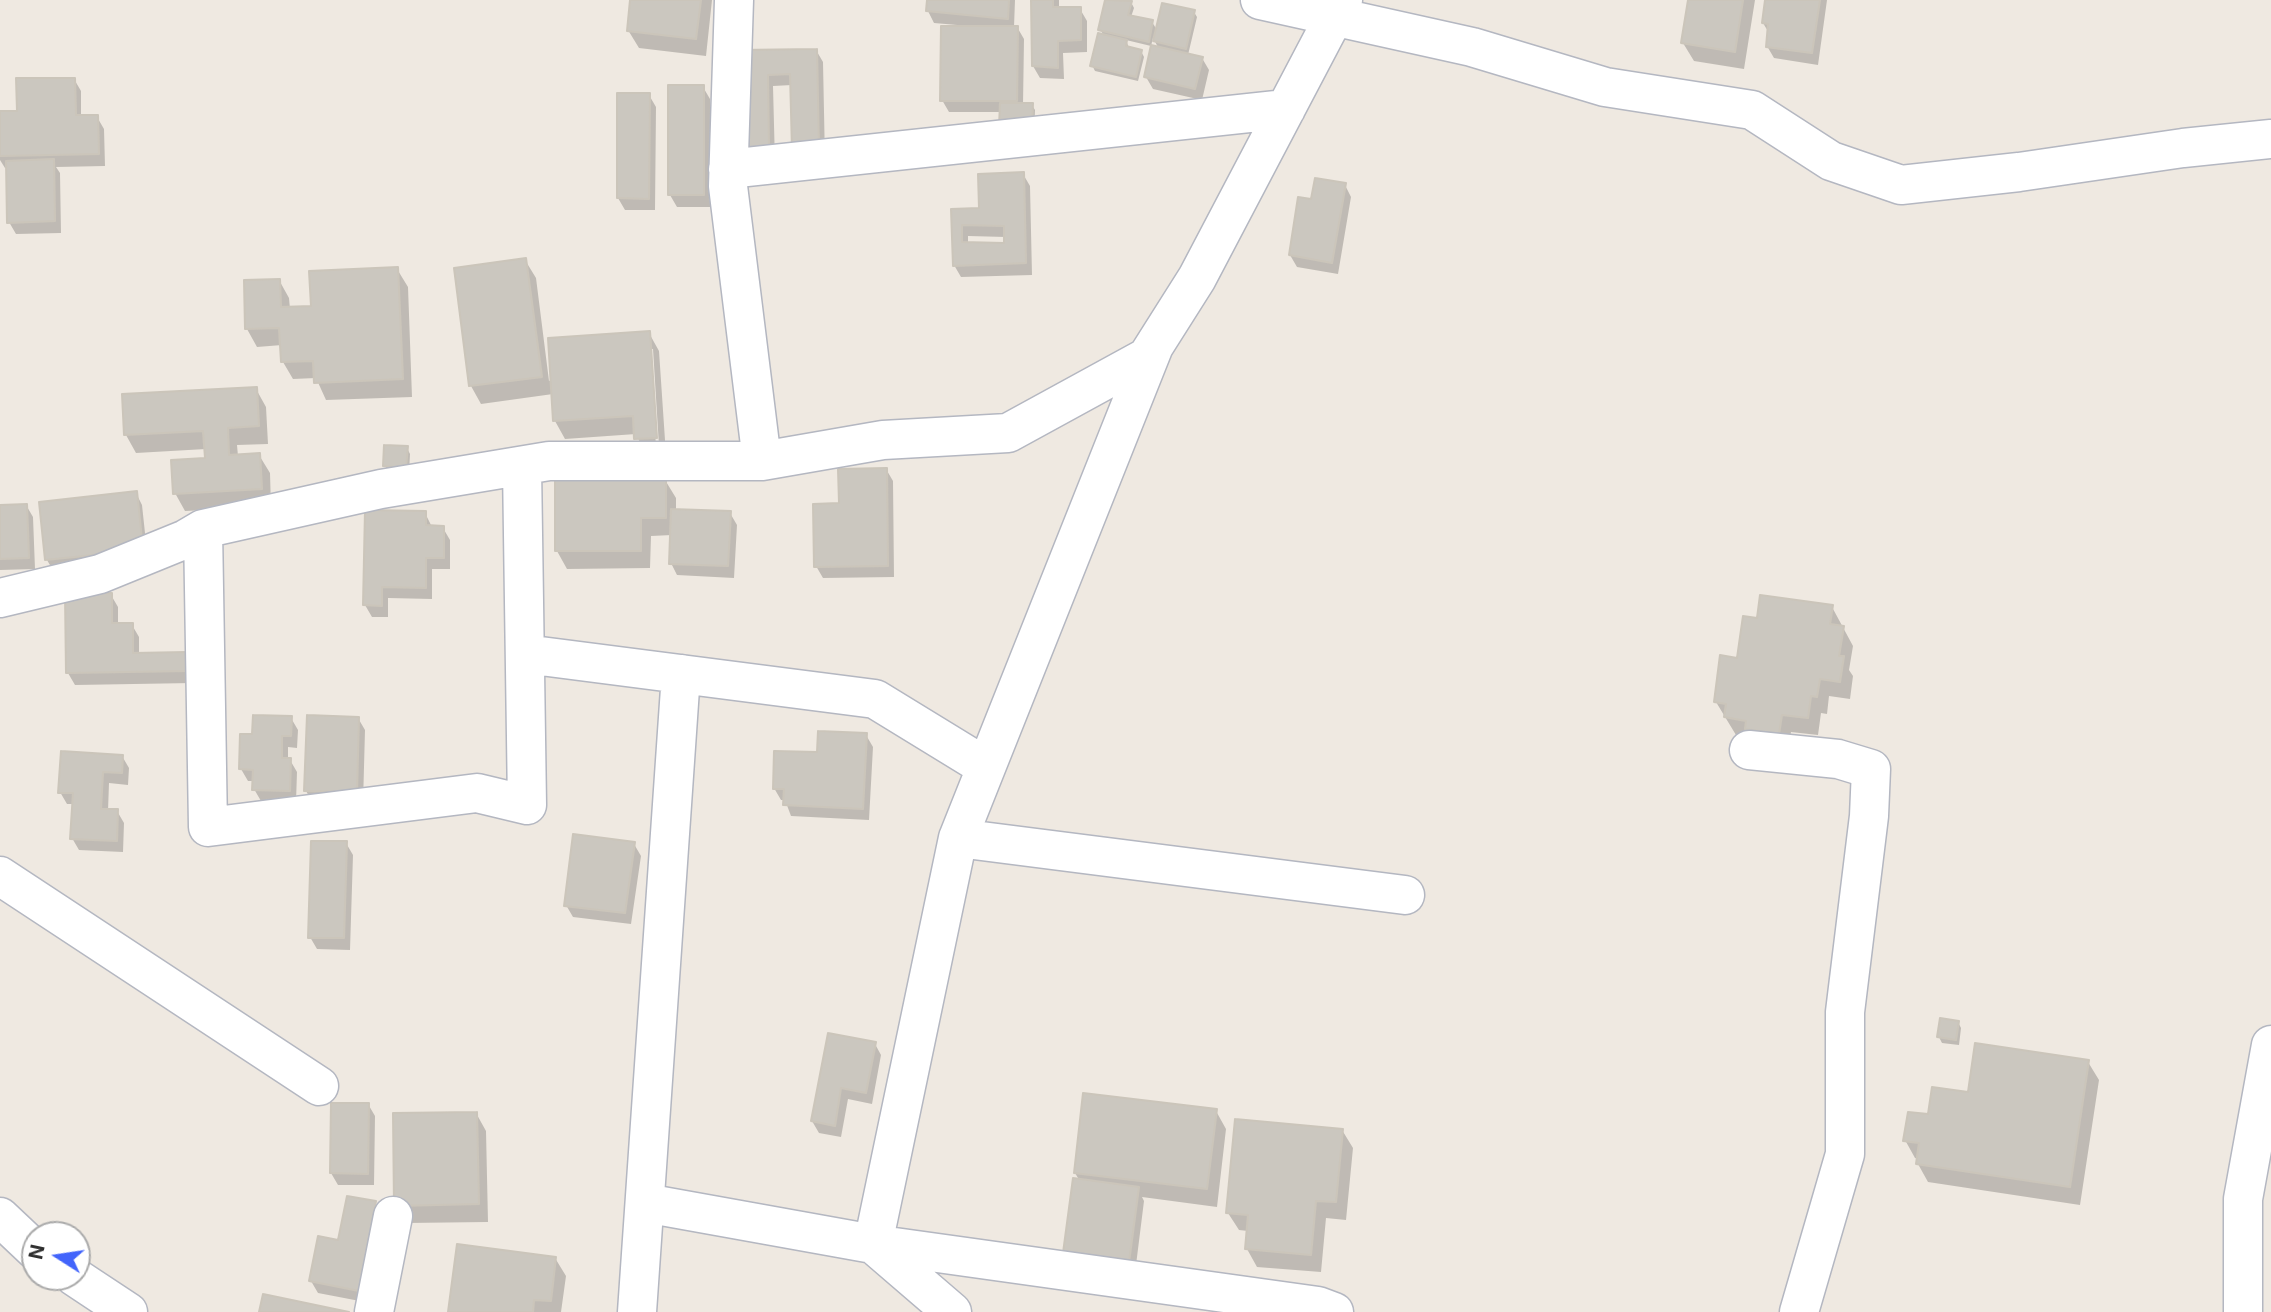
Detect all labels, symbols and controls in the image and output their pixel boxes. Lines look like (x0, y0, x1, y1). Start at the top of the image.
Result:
north arrow (21, 1221, 91, 1291)
text: N (24, 1242, 50, 1261)

